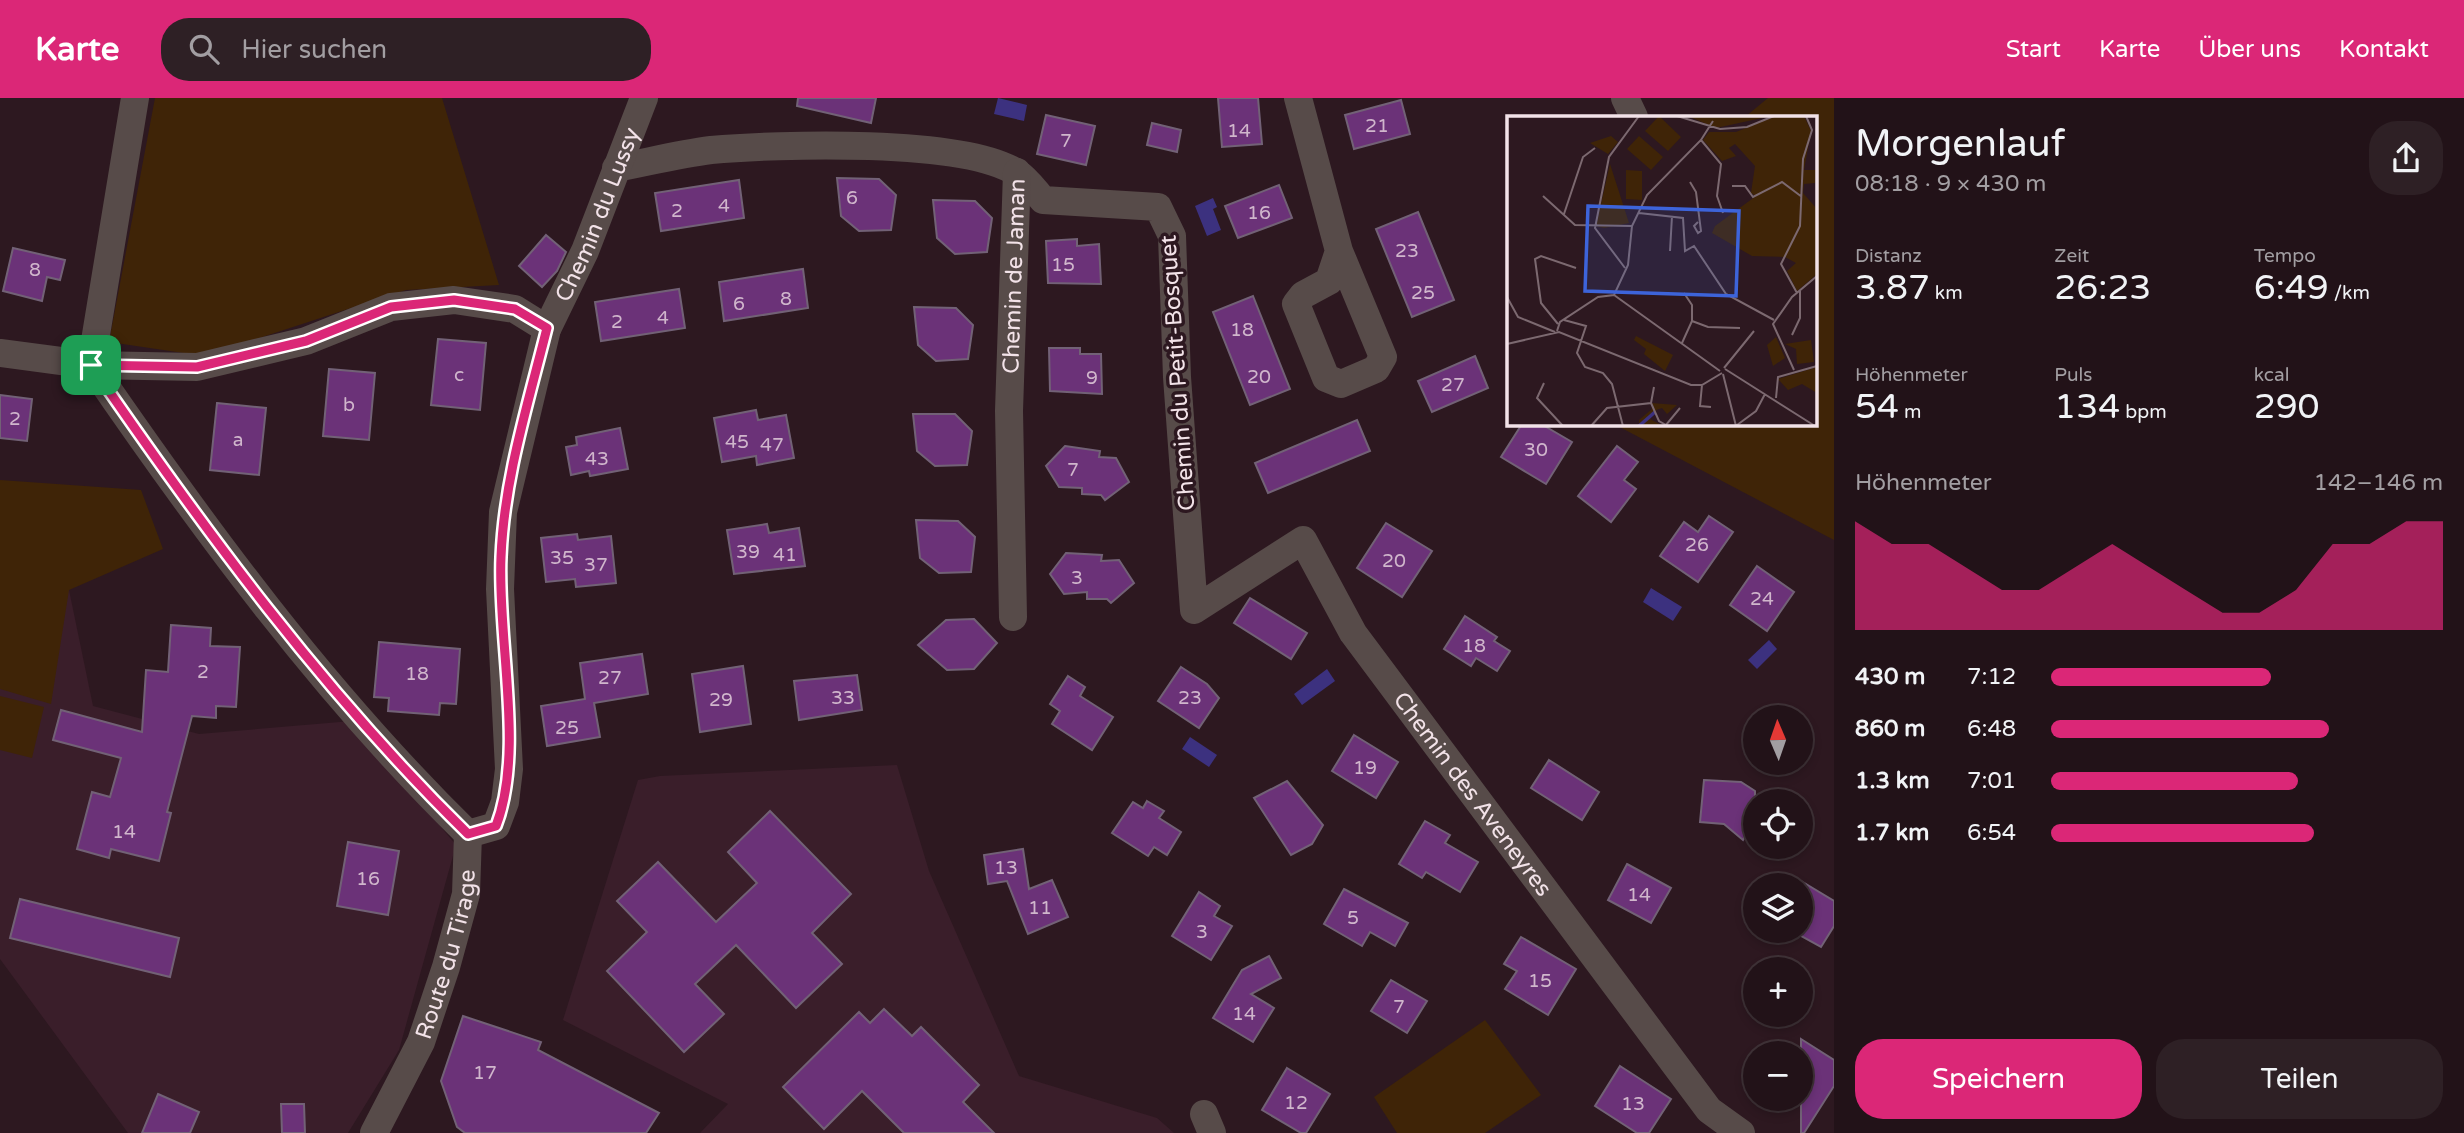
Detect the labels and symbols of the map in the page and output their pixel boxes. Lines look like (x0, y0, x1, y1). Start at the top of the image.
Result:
house number: 21 (1365, 115, 1389, 137)
inset map (1507, 116, 1816, 425)
house number: 14 (1227, 120, 1251, 142)
street label: Chemin du Lussy (549, 124, 646, 307)
house number: 7 (1060, 130, 1072, 152)
street label: Chemin de Jaman (997, 178, 1032, 374)
house number: 6 (846, 187, 858, 209)
house number: 4 (718, 195, 730, 217)
house number: 2 (671, 200, 683, 222)
house number: 16 (1247, 202, 1271, 224)
street label: Chemin du Petit-Bosquet (1154, 234, 1202, 512)
house number: 23 (1395, 240, 1419, 262)
house number: 15 (1051, 254, 1075, 276)
house number: 8 (29, 259, 41, 281)
house number: 25 (1411, 282, 1435, 304)
house number: 8 (780, 288, 792, 310)
house number: 6 (733, 293, 745, 315)
house number: 4 (657, 307, 669, 329)
house number: 2 (611, 311, 623, 333)
house number: 18 (1230, 319, 1254, 341)
pin (61, 335, 121, 395)
house number: c (454, 364, 464, 386)
house number: 20 (1247, 366, 1271, 388)
house number: 9 (1086, 367, 1098, 389)
house number: 27 (1441, 374, 1465, 396)
house number: b (343, 394, 355, 416)
house number: 2 (9, 408, 21, 430)
house number: a (233, 429, 243, 451)
house number: 45 (725, 431, 749, 453)
house number: 47 (760, 434, 784, 456)
house number: 30 (1524, 439, 1548, 461)
house number: 43 (585, 448, 609, 470)
house number: 7 (1067, 459, 1079, 481)
house number: 26 (1685, 534, 1709, 556)
house number: 39 (736, 541, 760, 563)
house number: 41 (773, 544, 797, 566)
house number: 35 (550, 547, 574, 569)
house number: 20 (1382, 550, 1406, 572)
house number: 37 (584, 554, 608, 576)
house number: 3 (1071, 567, 1083, 589)
house number: 24 (1750, 588, 1774, 610)
house number: 18 (1462, 635, 1486, 657)
house number: 2 (197, 661, 209, 683)
house number: 18 (405, 663, 429, 685)
house number: 27 (598, 667, 622, 689)
house number: 33 (831, 687, 855, 709)
house number: 23 (1178, 687, 1202, 709)
street label: Chemin des Aveneyres (1387, 687, 1557, 902)
house number: 29 (709, 689, 733, 711)
north arrow (1743, 705, 1813, 775)
house number: 25 (555, 717, 579, 739)
house number: 19 (1353, 757, 1377, 779)
house number: 14 (112, 821, 136, 843)
house number: 13 (994, 857, 1018, 879)
house number: 16 (356, 868, 380, 890)
street label: Route du Tirage (410, 869, 482, 1043)
house number: 14 (1627, 884, 1651, 906)
house number: 11 (1028, 897, 1052, 919)
house number: 5 (1347, 907, 1359, 929)
house number: 3 (1196, 921, 1208, 943)
house number: 15 (1528, 970, 1552, 992)
house number: 7 (1393, 996, 1405, 1018)
house number: 14 (1232, 1003, 1256, 1025)
house number: 17 (473, 1062, 497, 1084)
house number: 12 (1284, 1092, 1308, 1114)
house number: 13 (1621, 1093, 1645, 1115)

